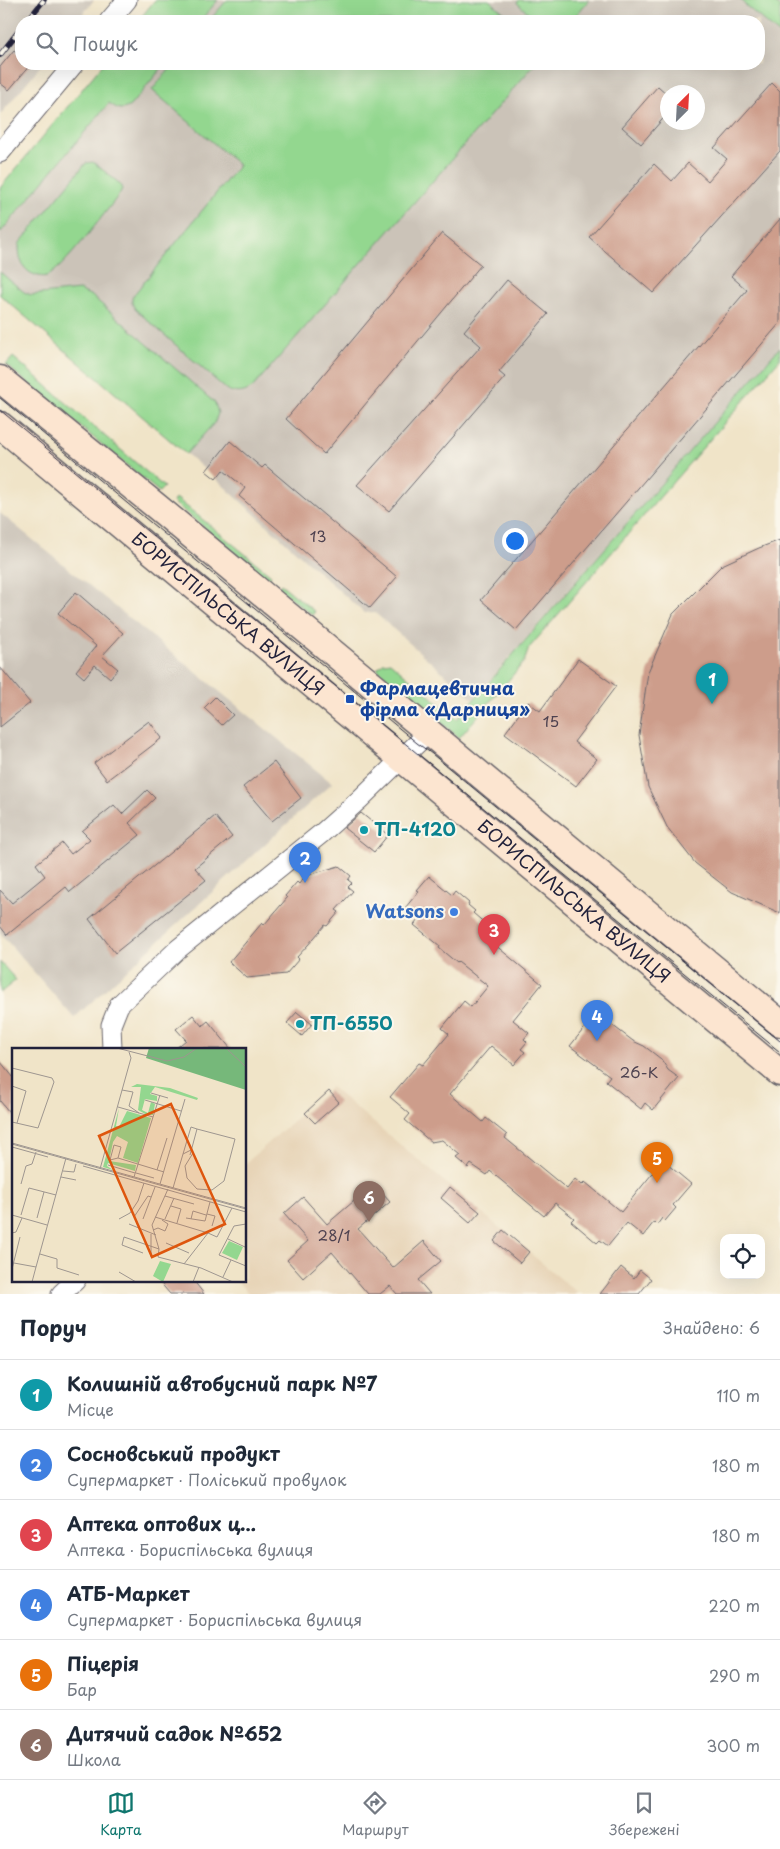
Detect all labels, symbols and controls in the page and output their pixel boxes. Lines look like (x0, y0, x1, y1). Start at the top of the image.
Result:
search box (15, 15, 765, 70)
icon: search (33, 29, 61, 57)
text: Пошук (73, 29, 138, 57)
north arrow (660, 85, 705, 130)
house number: 13 (310, 524, 326, 547)
street label: БОРИСПІЛЬСЬКА ВУЛИЦЯ (126, 525, 331, 701)
your location (502, 528, 528, 554)
pin: 1 (696, 663, 728, 704)
place label: Фармацевтична фірма «Дарниця» (360, 674, 530, 722)
marker: Фармацевтична фірма «Дарниця» (344, 693, 356, 705)
house number: 15 (543, 709, 559, 732)
street label: БОРИСПІЛЬСЬКА ВУЛИЦЯ (473, 812, 677, 989)
place label: ТП-4120 (374, 815, 456, 842)
marker: ТП-4120 (358, 824, 370, 836)
pin: 2 (289, 842, 321, 883)
place label: Watsons (366, 897, 444, 924)
marker: Watsons (448, 906, 460, 918)
pin: 3 (478, 914, 510, 955)
pin: 4 (581, 1000, 613, 1041)
place label: ТП-6550 (310, 1009, 393, 1036)
marker: ТП-6550 (294, 1018, 306, 1030)
inset map (12, 1048, 246, 1282)
house number: 26-К (620, 1060, 658, 1083)
pin: 5 (641, 1142, 673, 1183)
pin: 6 (353, 1181, 385, 1222)
house number: 28/1 (318, 1223, 350, 1246)
map controls (720, 1234, 765, 1279)
button: locate (720, 1234, 765, 1279)
text: Поруч (20, 1311, 87, 1343)
text: Знайдено: 6 (663, 1315, 760, 1339)
text: Колишній автобусний парк №7 (67, 1369, 377, 1397)
text: 1 (32, 1383, 40, 1407)
text: 110 m (717, 1383, 760, 1407)
text: Місце (67, 1397, 114, 1421)
text: Сосновський продукт (67, 1439, 280, 1467)
text: 2 (30, 1453, 42, 1477)
text: 180 m (712, 1453, 760, 1477)
text: Супермаркет · Поліський провулок (67, 1467, 346, 1491)
text: Аптека оптових ц... (67, 1509, 256, 1537)
text: 3 (31, 1523, 41, 1547)
text: 180 m (712, 1523, 760, 1547)
text: Аптека · Бориспільська вулиця (67, 1537, 313, 1561)
text: АТБ-Маркет (67, 1579, 190, 1607)
text: 4 (31, 1593, 41, 1617)
text: 220 m (709, 1593, 760, 1617)
text: Супермаркет · Бориспільська вулиця (67, 1607, 362, 1631)
text: Піцерія (67, 1649, 139, 1677)
text: 5 (31, 1663, 41, 1687)
text: 290 m (709, 1663, 760, 1687)
text: Бар (67, 1677, 97, 1701)
text: Дитячий садок №652 (67, 1719, 282, 1747)
text: 6 (30, 1733, 42, 1757)
text: 300 m (706, 1733, 760, 1757)
text: Школа (67, 1747, 121, 1771)
tab: Карта (100, 1789, 141, 1840)
tab: Маршрут (342, 1789, 408, 1840)
tab: Збережені (609, 1789, 680, 1840)

